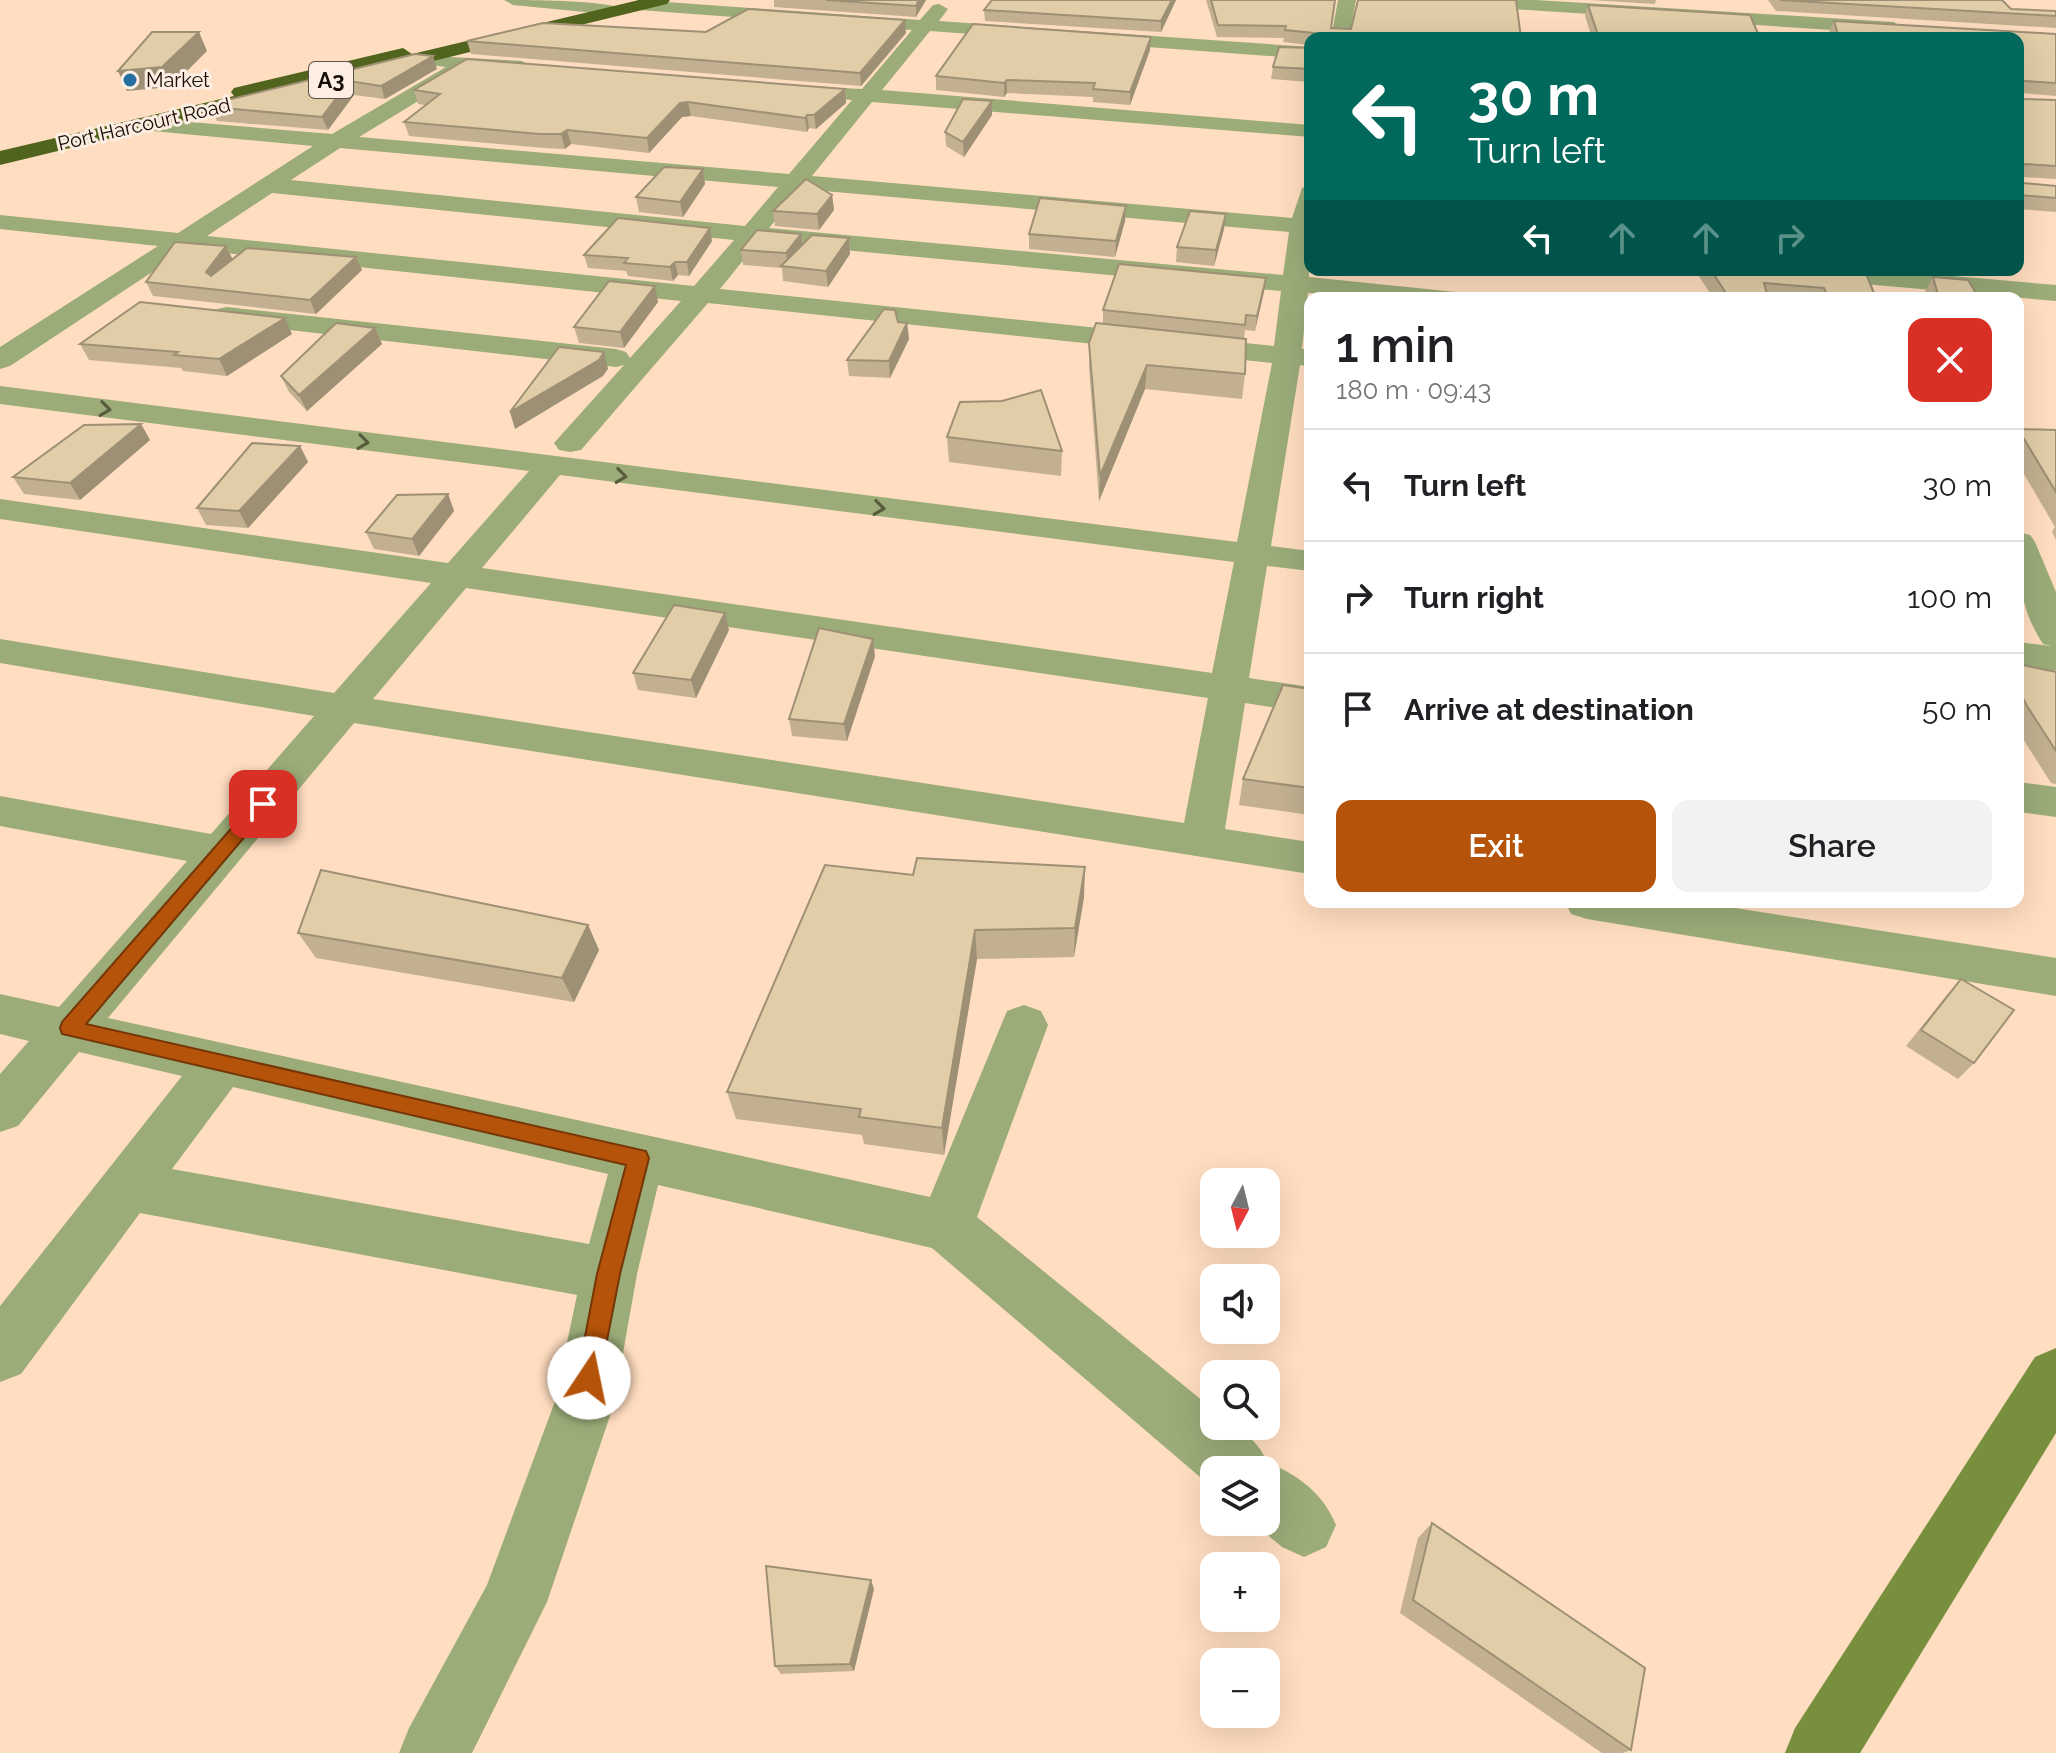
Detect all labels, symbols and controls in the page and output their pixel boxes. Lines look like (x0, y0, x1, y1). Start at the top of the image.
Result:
road number: A3 (309, 62, 353, 98)
text: 30 m (1468, 62, 1599, 128)
icon: left (1336, 64, 1440, 168)
place label: Market (146, 68, 210, 92)
marker: Market (121, 71, 139, 89)
street label: Port Harcourt Road (55, 92, 233, 156)
text: Turn left (1468, 129, 1606, 171)
icon: left (1516, 216, 1560, 260)
icon: ahead (1600, 216, 1644, 260)
icon: ahead (1684, 216, 1728, 260)
icon: right (1768, 216, 1812, 260)
text: 1 min (1336, 317, 1455, 373)
button: close (1908, 318, 1992, 402)
text: 180 m · 09:43 (1336, 375, 1491, 405)
one-way arrow (98, 400, 112, 417)
one-way arrow (357, 434, 370, 451)
icon: left (1336, 463, 1380, 507)
one-way arrow (615, 467, 628, 484)
text: Turn left (1404, 468, 1526, 503)
text: 30 m (1922, 468, 1992, 503)
one-way arrow (873, 499, 886, 516)
icon: right (1336, 575, 1380, 619)
text: Turn right (1404, 580, 1544, 615)
text: 100 m (1907, 580, 1992, 615)
icon: arrive (1336, 687, 1380, 731)
text: Arrive at destination (1404, 692, 1694, 727)
text: 50 m (1922, 692, 1992, 727)
pin (229, 770, 297, 838)
icon: arrive (241, 782, 285, 826)
button: Exit (1336, 800, 1656, 892)
button: Share (1672, 800, 1992, 892)
north arrow (1200, 1168, 1280, 1248)
map controls (1200, 1168, 1280, 1728)
button: sound (1200, 1264, 1280, 1344)
position arrow (547, 1336, 631, 1420)
button: search (1200, 1360, 1280, 1440)
button: layers (1200, 1456, 1280, 1536)
button: + (1200, 1552, 1280, 1632)
button: − (1200, 1648, 1280, 1728)

